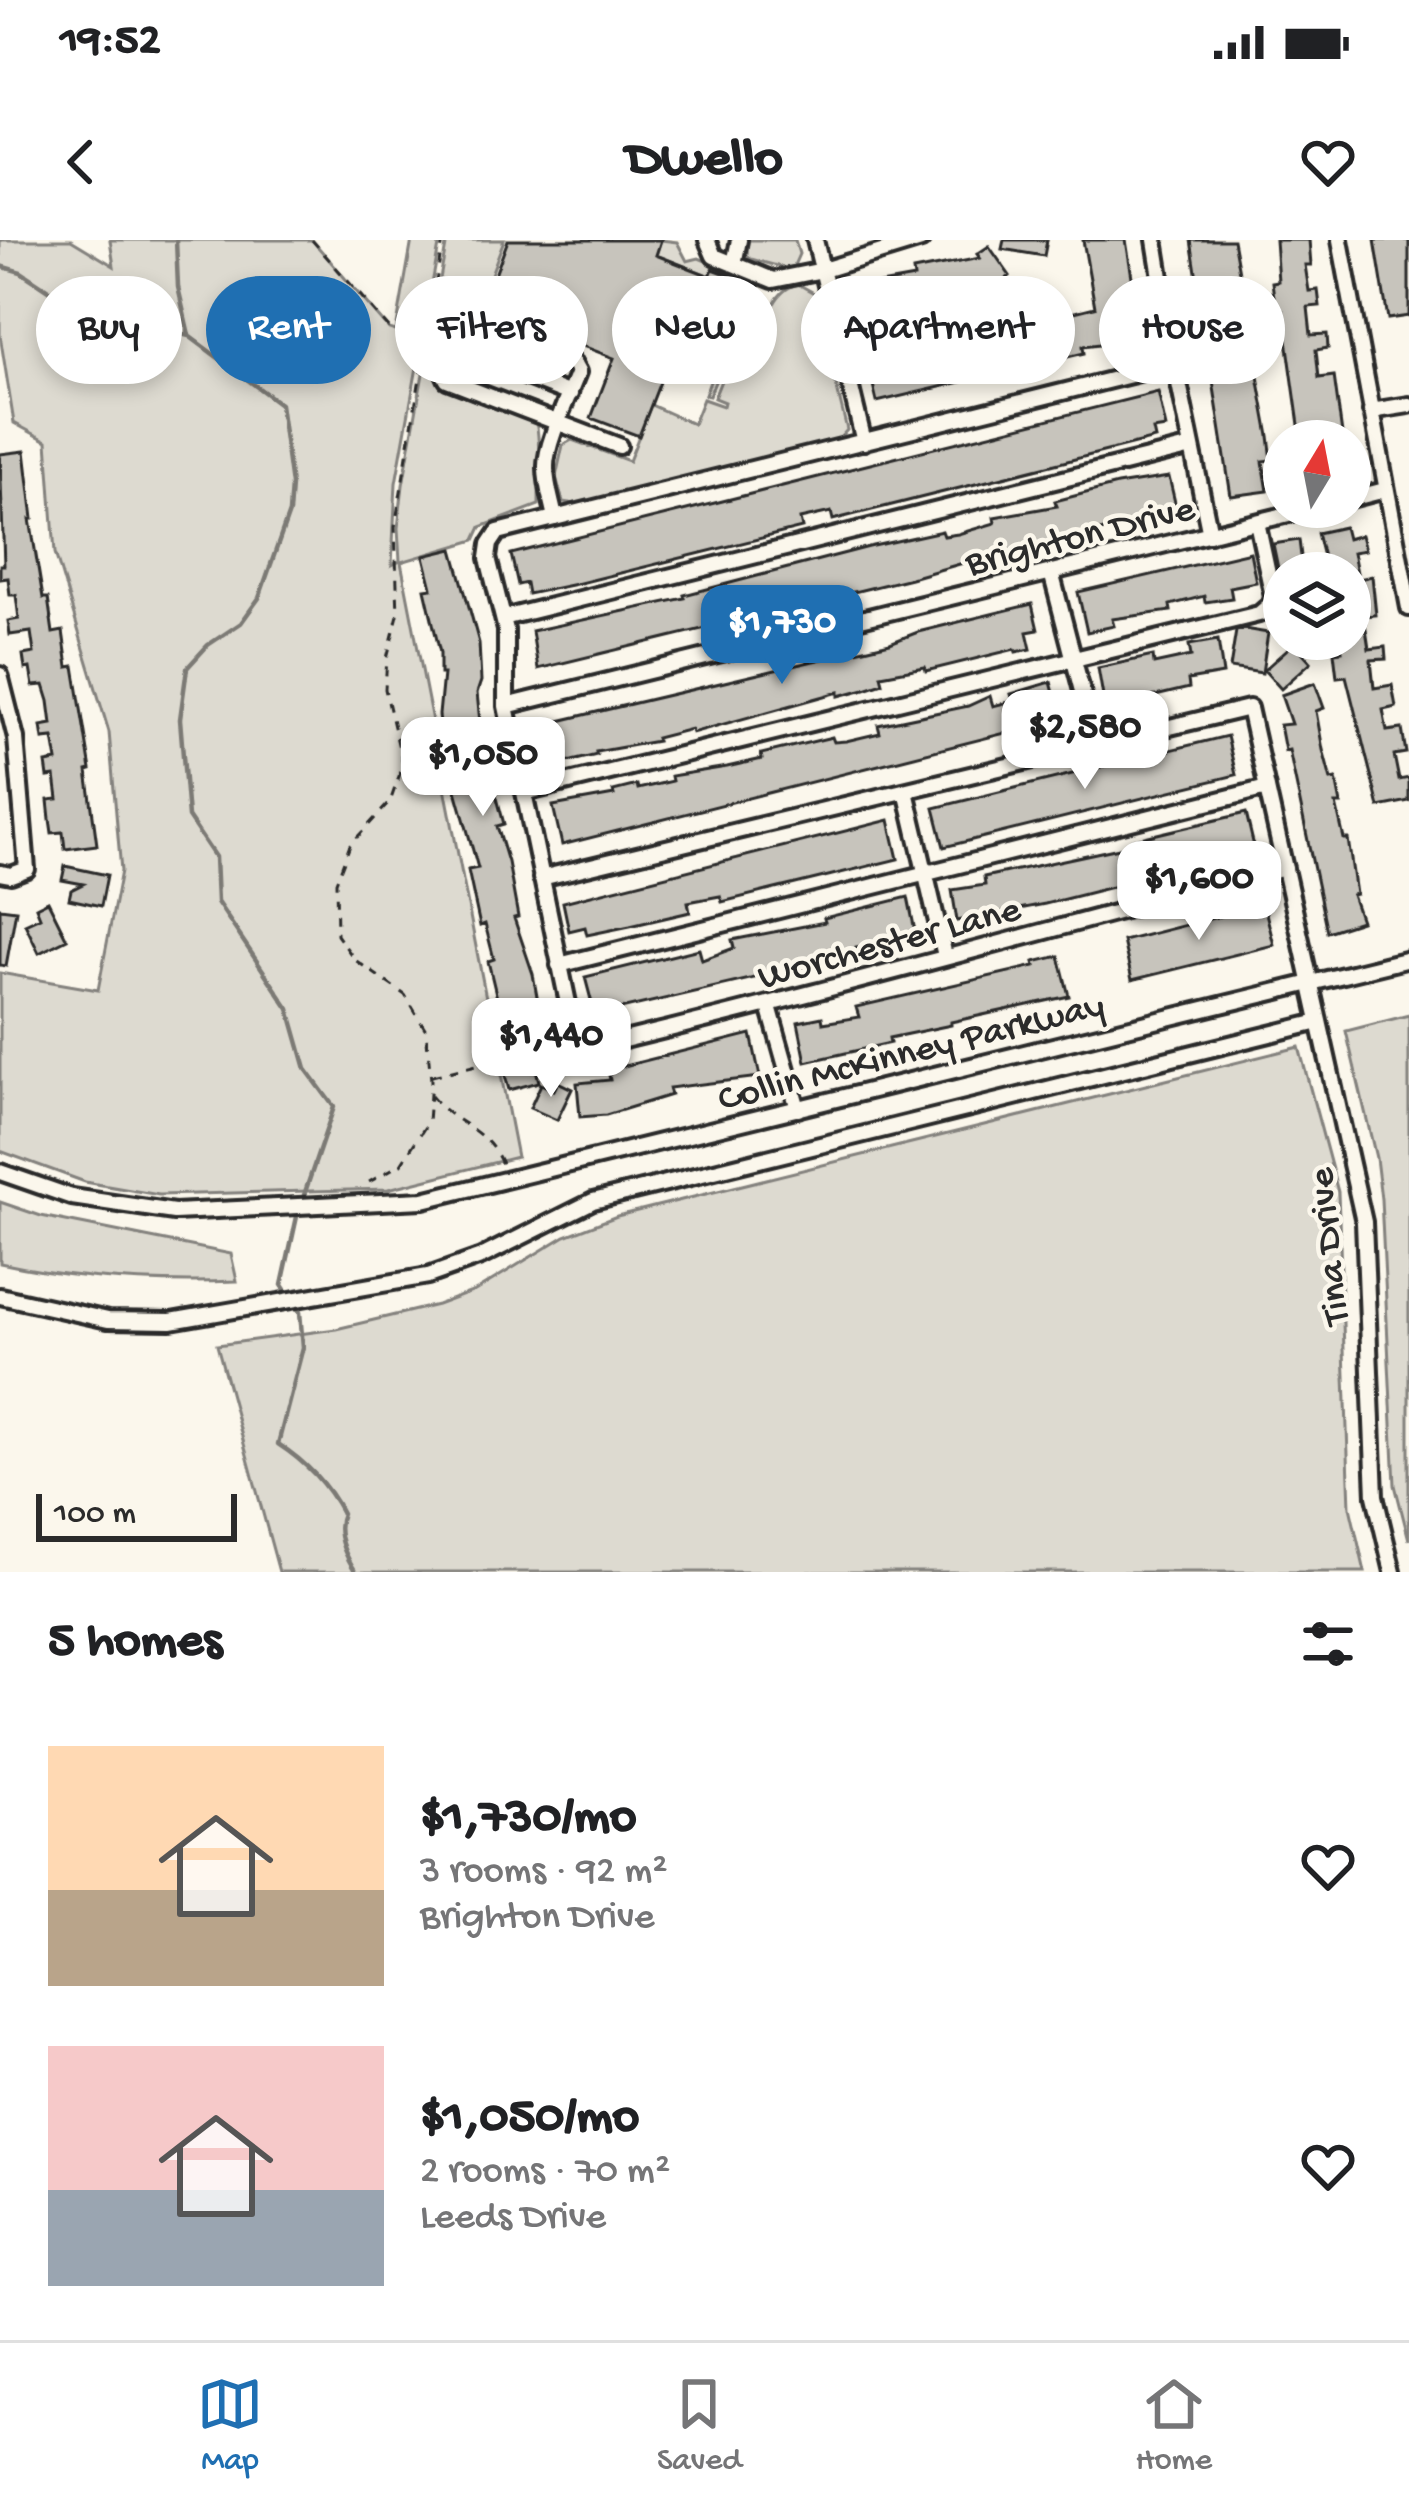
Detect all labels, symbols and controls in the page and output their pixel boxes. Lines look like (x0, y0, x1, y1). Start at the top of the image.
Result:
text: 19:52 (60, 16, 161, 69)
icon: back (48, 129, 114, 195)
icon: heart (1295, 129, 1361, 195)
text: Dwello (626, 130, 783, 194)
chip: Buy (36, 276, 182, 384)
chip: Rent (206, 276, 371, 384)
chip: Filters (395, 276, 588, 384)
chip: New (612, 276, 777, 384)
chip: Apartment (801, 276, 1075, 384)
chip: House (1099, 276, 1285, 384)
north arrow (1263, 420, 1371, 528)
map controls (1263, 420, 1371, 660)
street label: Brighton Drive (960, 488, 1201, 590)
button: layers (1263, 552, 1371, 660)
pin: $1,730 (684, 585, 880, 687)
text: $1,730 (728, 601, 836, 647)
pin: $2,580 (987, 690, 1183, 792)
text: $2,580 (1029, 706, 1141, 752)
pin: $1,050 (385, 717, 581, 819)
text: $1,050 (428, 733, 538, 779)
pin: $1,600 (1101, 841, 1297, 943)
text: $1,600 (1144, 857, 1254, 903)
street label: Worchester Lane (754, 888, 1027, 1003)
street label: Collin McKinney Parkway (714, 985, 1109, 1125)
pin: $1,440 (453, 998, 649, 1100)
text: $1,440 (499, 1014, 603, 1060)
street label: Tina Drive (1301, 1164, 1363, 1329)
scale bar (36, 1488, 237, 1541)
text: 100 m (54, 1496, 136, 1534)
icon: filters (1295, 1611, 1361, 1677)
text: 5 homes (48, 1614, 222, 1674)
text: $1,730/mo (420, 1790, 636, 1850)
icon: home (144, 1794, 288, 1938)
icon: heart (1295, 1833, 1361, 1899)
text: 3 rooms · 92 m² (420, 1850, 668, 1896)
text: Brighton Drive (420, 1896, 654, 1942)
text: $1,050/mo (420, 2090, 639, 2150)
icon: home (144, 2094, 288, 2238)
icon: heart (1295, 2133, 1361, 2199)
text: 2 rooms · 70 m² (420, 2150, 670, 2196)
text: Leeds Drive (420, 2196, 606, 2242)
tab: Map (197, 2371, 263, 2481)
tab: Saved (657, 2371, 742, 2481)
tab: Home (1136, 2371, 1212, 2481)

